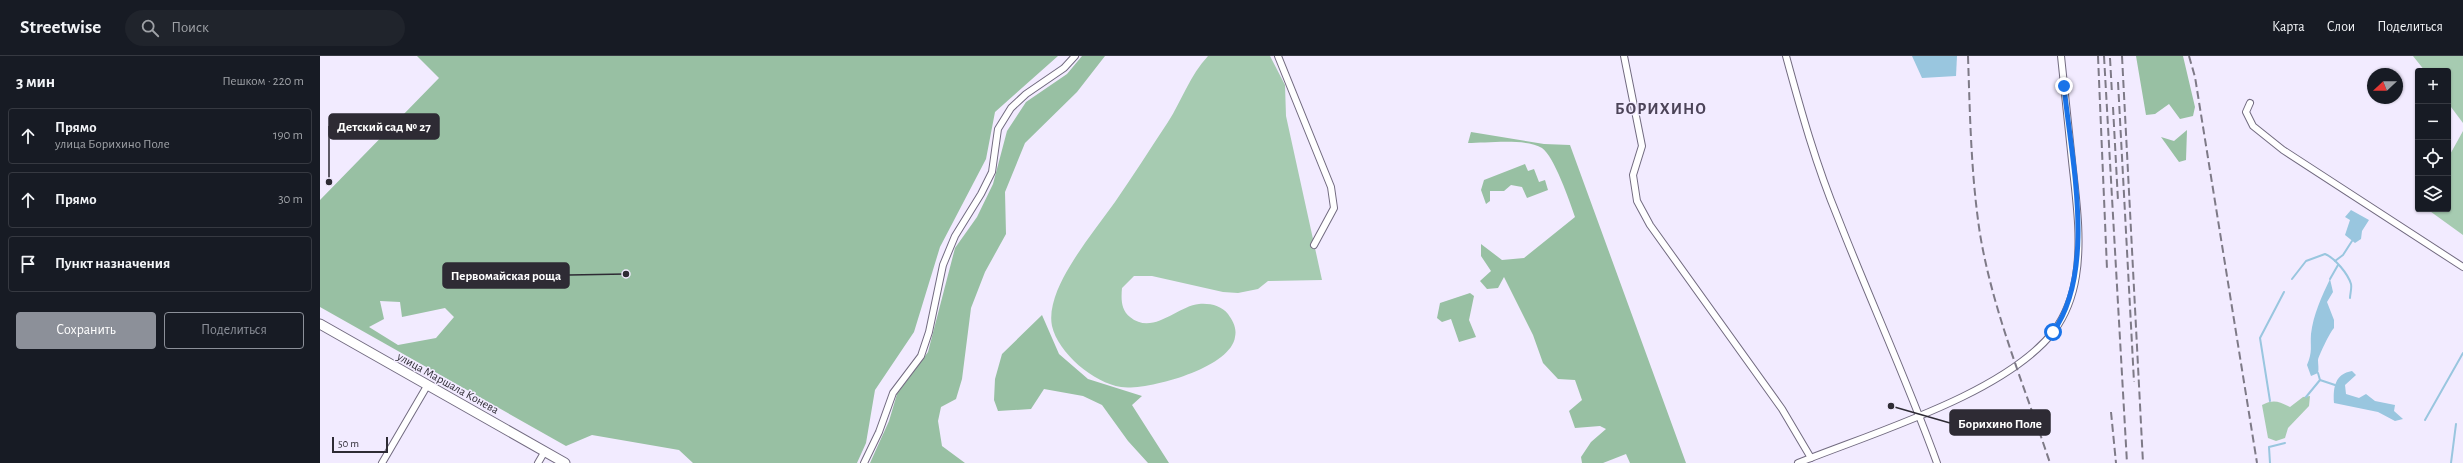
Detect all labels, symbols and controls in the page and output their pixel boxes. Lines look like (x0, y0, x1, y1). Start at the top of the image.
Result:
search box (125, 10, 405, 46)
icon: search (139, 17, 161, 39)
text: Streetwise (20, 18, 101, 37)
text: Поиск (171, 20, 209, 35)
text: Карта (2272, 20, 2305, 34)
text: Слои (2327, 20, 2355, 34)
text: Поделиться (2377, 20, 2443, 34)
north arrow (2367, 68, 2403, 104)
map controls (2415, 68, 2451, 212)
button: + (2415, 68, 2451, 104)
text: 3 мин (16, 73, 55, 90)
text: Пешком · 220 m (222, 75, 304, 88)
route end (2055, 77, 2073, 95)
district label: БОРИХИНО (1615, 101, 1707, 117)
button: − (2415, 104, 2451, 140)
callout: Детский сад № 27 (329, 114, 439, 139)
text: Прямо (55, 120, 97, 135)
text: Детский сад № 27 (337, 121, 431, 134)
icon: ahead (17, 125, 39, 147)
text: 190 m (273, 129, 303, 142)
text: улица Борихино Поле (55, 138, 170, 151)
button: locate (2415, 140, 2451, 176)
button: layers (2415, 176, 2451, 212)
icon: ahead (17, 189, 39, 211)
text: Прямо (55, 192, 97, 207)
text: 30 m (278, 193, 303, 206)
icon: arrive (17, 253, 39, 275)
text: Пункт назначения (55, 256, 170, 271)
callout: Первомайская роща (443, 263, 569, 288)
text: Первомайская роща (451, 270, 561, 283)
button: Сохранить (16, 312, 156, 349)
button: Поделиться (164, 312, 304, 349)
route start (2044, 323, 2062, 341)
street label: улица Маршала Конева (394, 350, 501, 417)
callout: Борихино Поле (1950, 410, 2050, 435)
text: Борихино Поле (1958, 418, 2042, 431)
scale bar (332, 435, 388, 454)
text: 50 m (338, 438, 359, 449)

